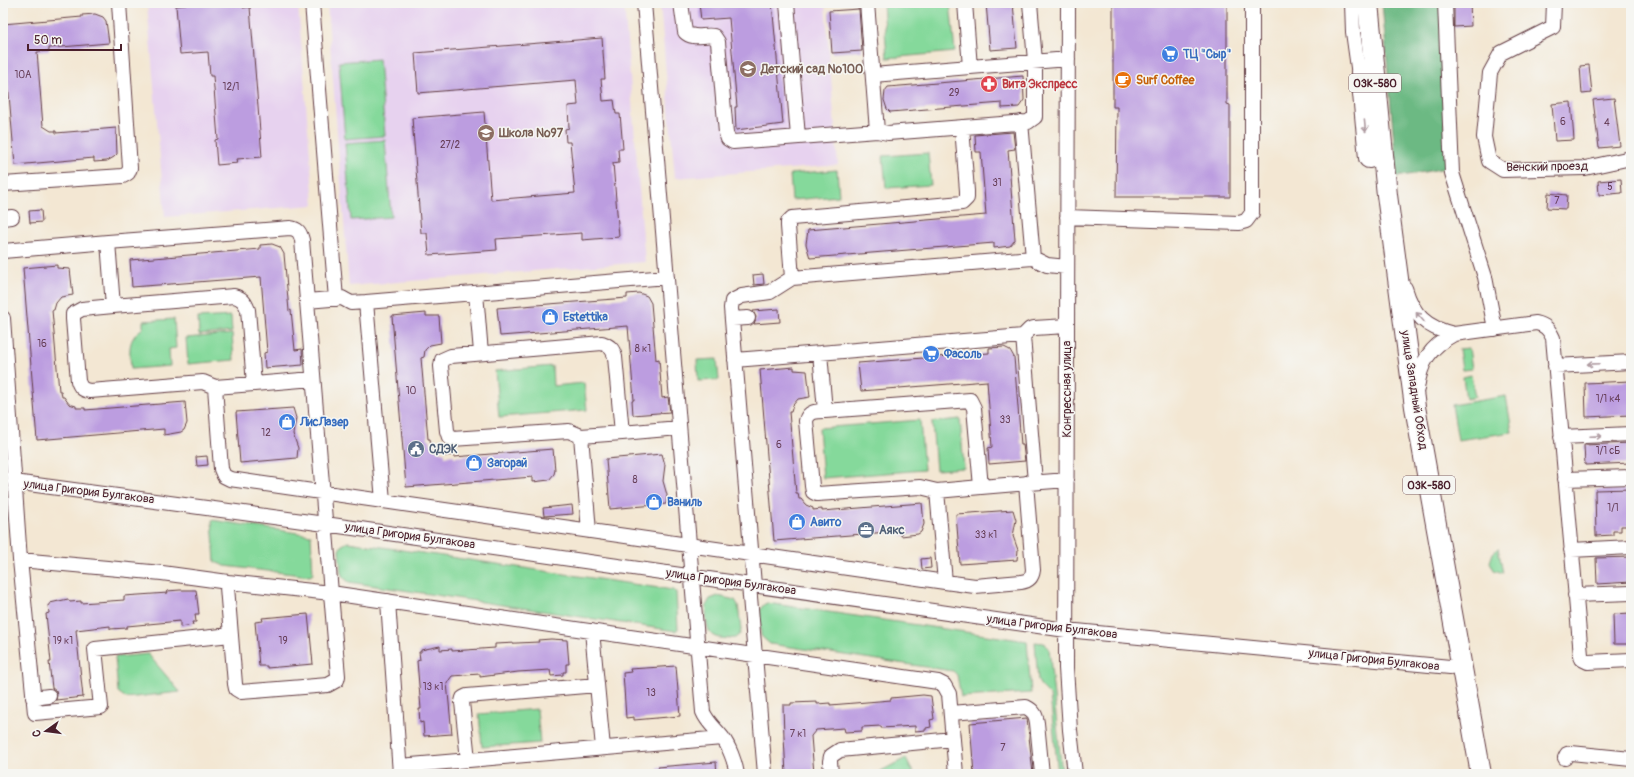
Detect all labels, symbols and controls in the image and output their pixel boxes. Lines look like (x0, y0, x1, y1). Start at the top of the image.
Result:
scale bar (28, 26, 121, 52)
text: 50 m (34, 33, 62, 48)
supermarket icon: ТЦ "Сыр" (1160, 44, 1180, 64)
place label: ТЦ "Сыр" (1182, 47, 1231, 62)
school or university icon: Детский сад №100 (738, 59, 758, 79)
place label: Детский сад №100 (760, 62, 863, 77)
house number: 10А (14, 69, 32, 81)
cafe icon: Surf Coffee (1113, 70, 1133, 90)
place label: Surf Coffee (1136, 73, 1195, 88)
pharmacy icon: Вита Экспресс (979, 74, 999, 94)
road number: 03К-580 (1349, 74, 1401, 92)
place label: Вита Экспресс (1002, 77, 1078, 92)
house number: 12/1 (223, 81, 240, 93)
house number: 29 (949, 87, 959, 99)
house number: 6 (1560, 116, 1566, 128)
house number: 4 (1604, 117, 1610, 129)
one-way arrow (1362, 119, 1369, 132)
school or university icon: Школа №97 (476, 123, 496, 143)
place label: Школа №97 (498, 126, 564, 141)
house number: 27/2 (440, 139, 460, 151)
street label: Венский проезд (1506, 159, 1589, 175)
house number: 31 (992, 177, 1002, 189)
house number: 5 (1607, 181, 1613, 193)
house number: 7 (1554, 195, 1560, 207)
shop icon: Estettika (540, 307, 560, 327)
place label: Estettika (563, 310, 608, 325)
one-way arrow (1415, 311, 1424, 322)
street label: улица Западный Обход (1397, 328, 1431, 451)
house number: 16 (37, 338, 47, 350)
street label: Конгрессная улица (1060, 340, 1075, 437)
house number: 8 к1 (635, 343, 651, 355)
supermarket icon: Фасоль (921, 344, 941, 364)
place label: Фасоль (943, 347, 982, 362)
one-way arrow (1587, 360, 1600, 368)
house number: 10 (406, 385, 417, 397)
house number: 1/1 к4 (1596, 393, 1620, 405)
shop icon: ЛисЛазер (277, 412, 297, 432)
house number: 33 (999, 414, 1011, 426)
place label: ЛисЛазер (299, 415, 349, 430)
house number: 12 (261, 427, 271, 439)
one-way arrow (1589, 432, 1602, 439)
public building icon: СДЭК (406, 439, 426, 459)
house number: 6 (776, 439, 782, 451)
place label: СДЭК (429, 442, 458, 457)
house number: 1/1 сБ (1596, 445, 1620, 457)
shop icon: Загорай (464, 453, 484, 473)
place label: Загорай (487, 456, 528, 471)
house number: 8 (632, 474, 638, 486)
street label: улица Григория Булгакова (22, 476, 156, 508)
road number: 03К-580 (1403, 476, 1455, 494)
shop icon: Ваниль (644, 492, 664, 512)
place label: Ваниль (667, 495, 703, 510)
house number: 1/1 (1607, 502, 1619, 514)
shop icon: Авито (787, 512, 807, 532)
place label: Авито (810, 515, 842, 530)
street label: улица Григория Булгакова (343, 519, 477, 553)
office icon: Аякс (856, 520, 876, 540)
place label: Аякс (879, 523, 905, 538)
house number: 33 к1 (975, 529, 997, 541)
street label: улица Григория Булгакова (664, 565, 798, 599)
street label: улица Григория Булгакова (985, 611, 1119, 643)
house number: 19 к1 (53, 635, 73, 647)
house number: 19 (278, 635, 288, 647)
street label: улица Григория Булгакова (1307, 646, 1441, 674)
house number: 13 к1 (423, 681, 443, 693)
house number: 13 (646, 687, 656, 699)
north arrow (26, 711, 66, 751)
text: С (30, 728, 44, 738)
house number: 7 к1 (790, 728, 806, 740)
house number: 7 (1000, 742, 1006, 754)

